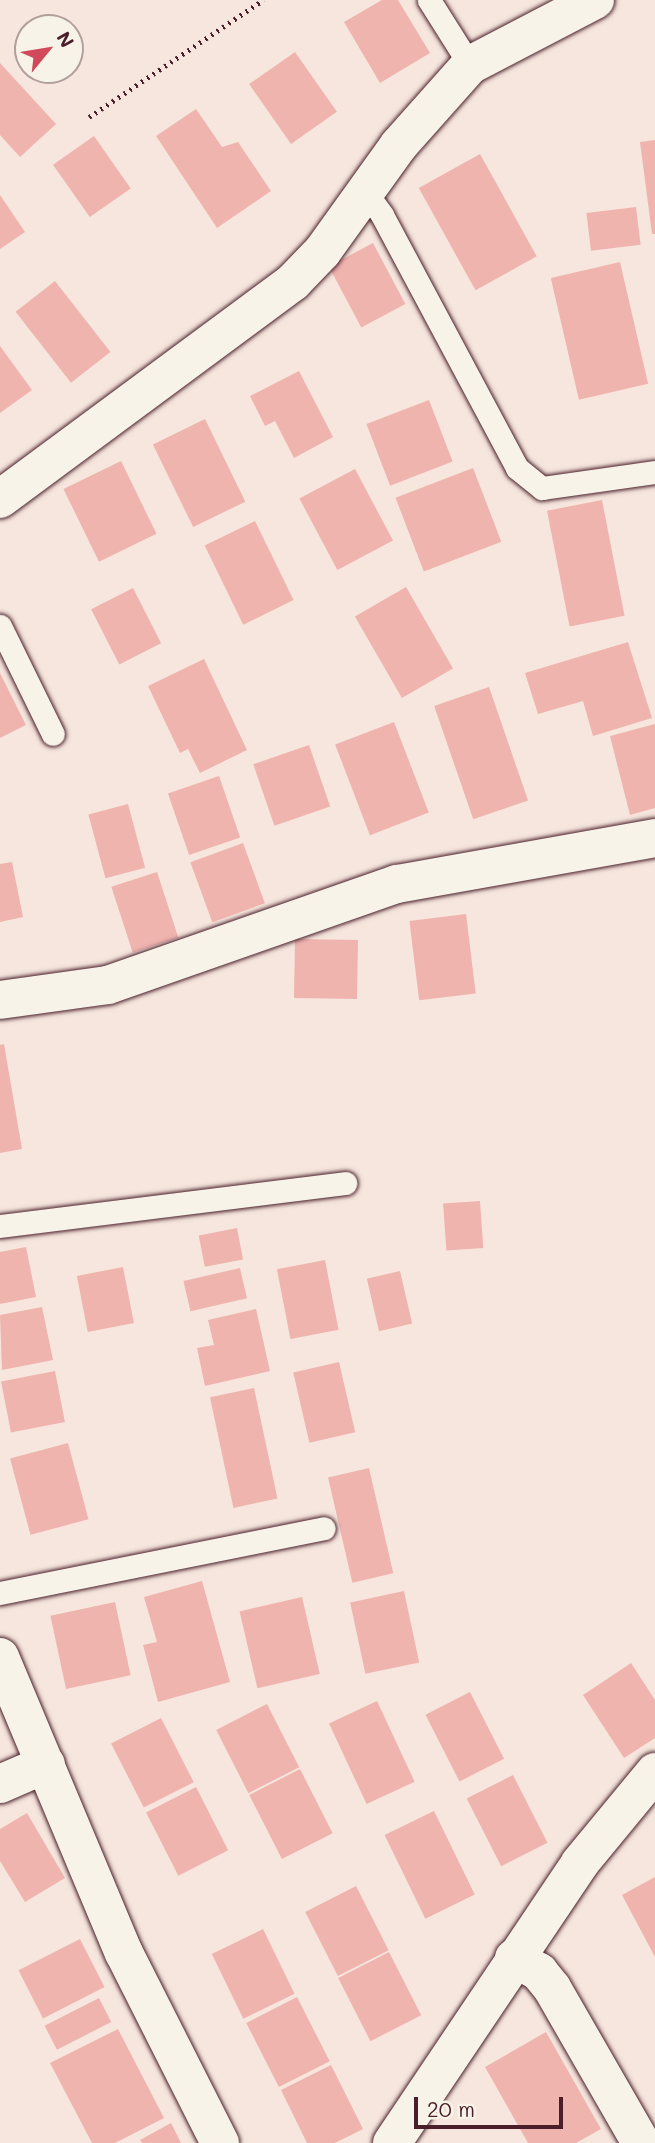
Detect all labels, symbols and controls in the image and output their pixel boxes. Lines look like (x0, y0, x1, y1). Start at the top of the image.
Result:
north arrow (14, 14, 84, 84)
text: N (51, 27, 80, 52)
scale bar (417, 2084, 566, 2128)
text: 20 m (427, 2095, 475, 2122)

